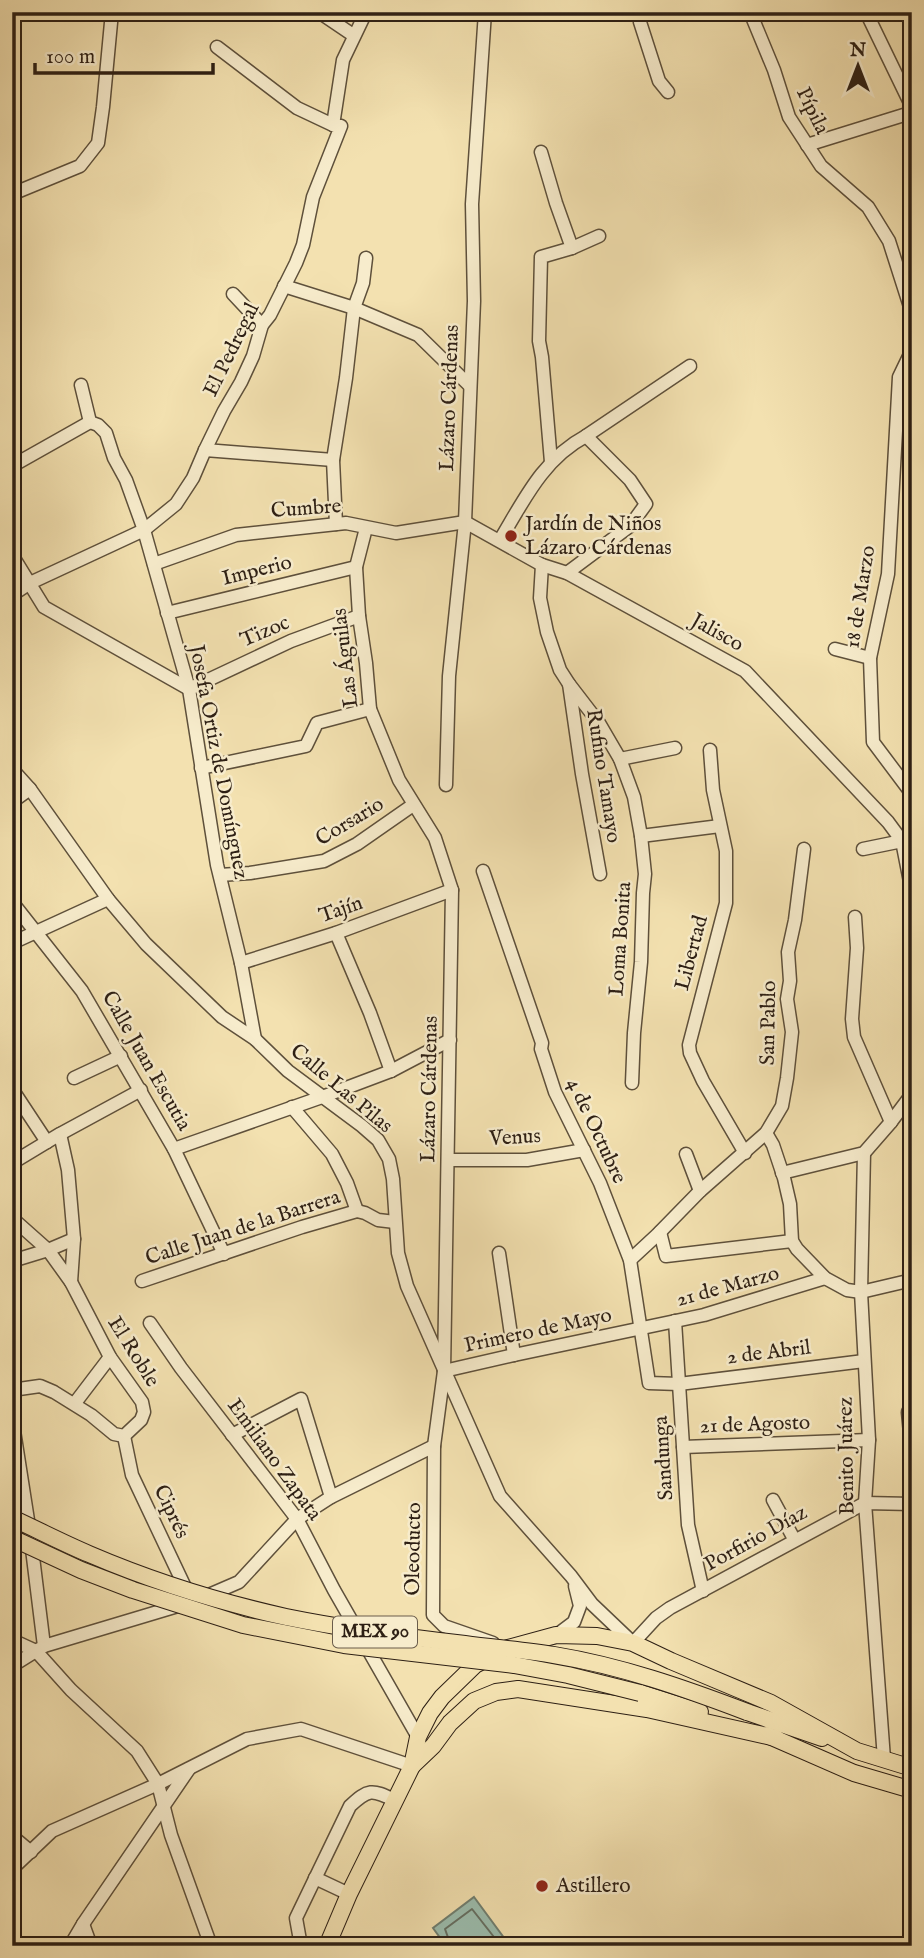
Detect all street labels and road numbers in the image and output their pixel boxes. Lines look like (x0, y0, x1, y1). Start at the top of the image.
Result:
street label: Pípila (789, 83, 835, 140)
street label: El Pedregal (198, 298, 266, 401)
street label: Lázaro Cárdenas (434, 324, 466, 472)
street label: Cumbre (270, 493, 342, 525)
street label: 18 de Marzo (840, 544, 882, 650)
street label: Imperio (219, 549, 295, 593)
street label: Las Águilas (325, 607, 366, 710)
street label: Jalisco (684, 607, 748, 658)
street label: Tizoc (236, 610, 294, 654)
street label: Josefa Ortiz de Domínguez (182, 641, 254, 882)
street label: Rufino Tamayo (579, 707, 627, 845)
street label: Corsario (311, 791, 389, 853)
street label: Loma Bonita (604, 880, 639, 997)
street label: Tajín (316, 890, 366, 930)
street label: Libertad (669, 912, 715, 993)
street label: San Pablo (755, 980, 783, 1066)
street label: Calle Juan Escutia (95, 986, 197, 1137)
street label: Lázaro Cárdenas (415, 1015, 445, 1163)
street label: Calle Las Pilas (284, 1038, 398, 1140)
street label: 4 de Octubre (560, 1074, 632, 1188)
street label: Venus (488, 1123, 541, 1153)
street label: Calle Juan de la Barrera (142, 1183, 345, 1272)
street label: 21 de Marzo (674, 1260, 782, 1314)
street label: Primero de Mayo (462, 1302, 614, 1360)
street label: El Roble (101, 1312, 165, 1393)
street label: 2 de Abril (726, 1334, 813, 1372)
street label: Emiliano Zapata (221, 1394, 328, 1527)
street label: Benito Juárez (832, 1396, 862, 1515)
street label: 21 de Agosto (699, 1410, 811, 1440)
street label: Sandunga (648, 1414, 680, 1501)
street label: Ciprés (147, 1481, 195, 1543)
street label: Porfirio Díaz (700, 1500, 812, 1578)
street label: Oleoducto (400, 1502, 428, 1596)
road number: MEX 90 (333, 1616, 417, 1648)

